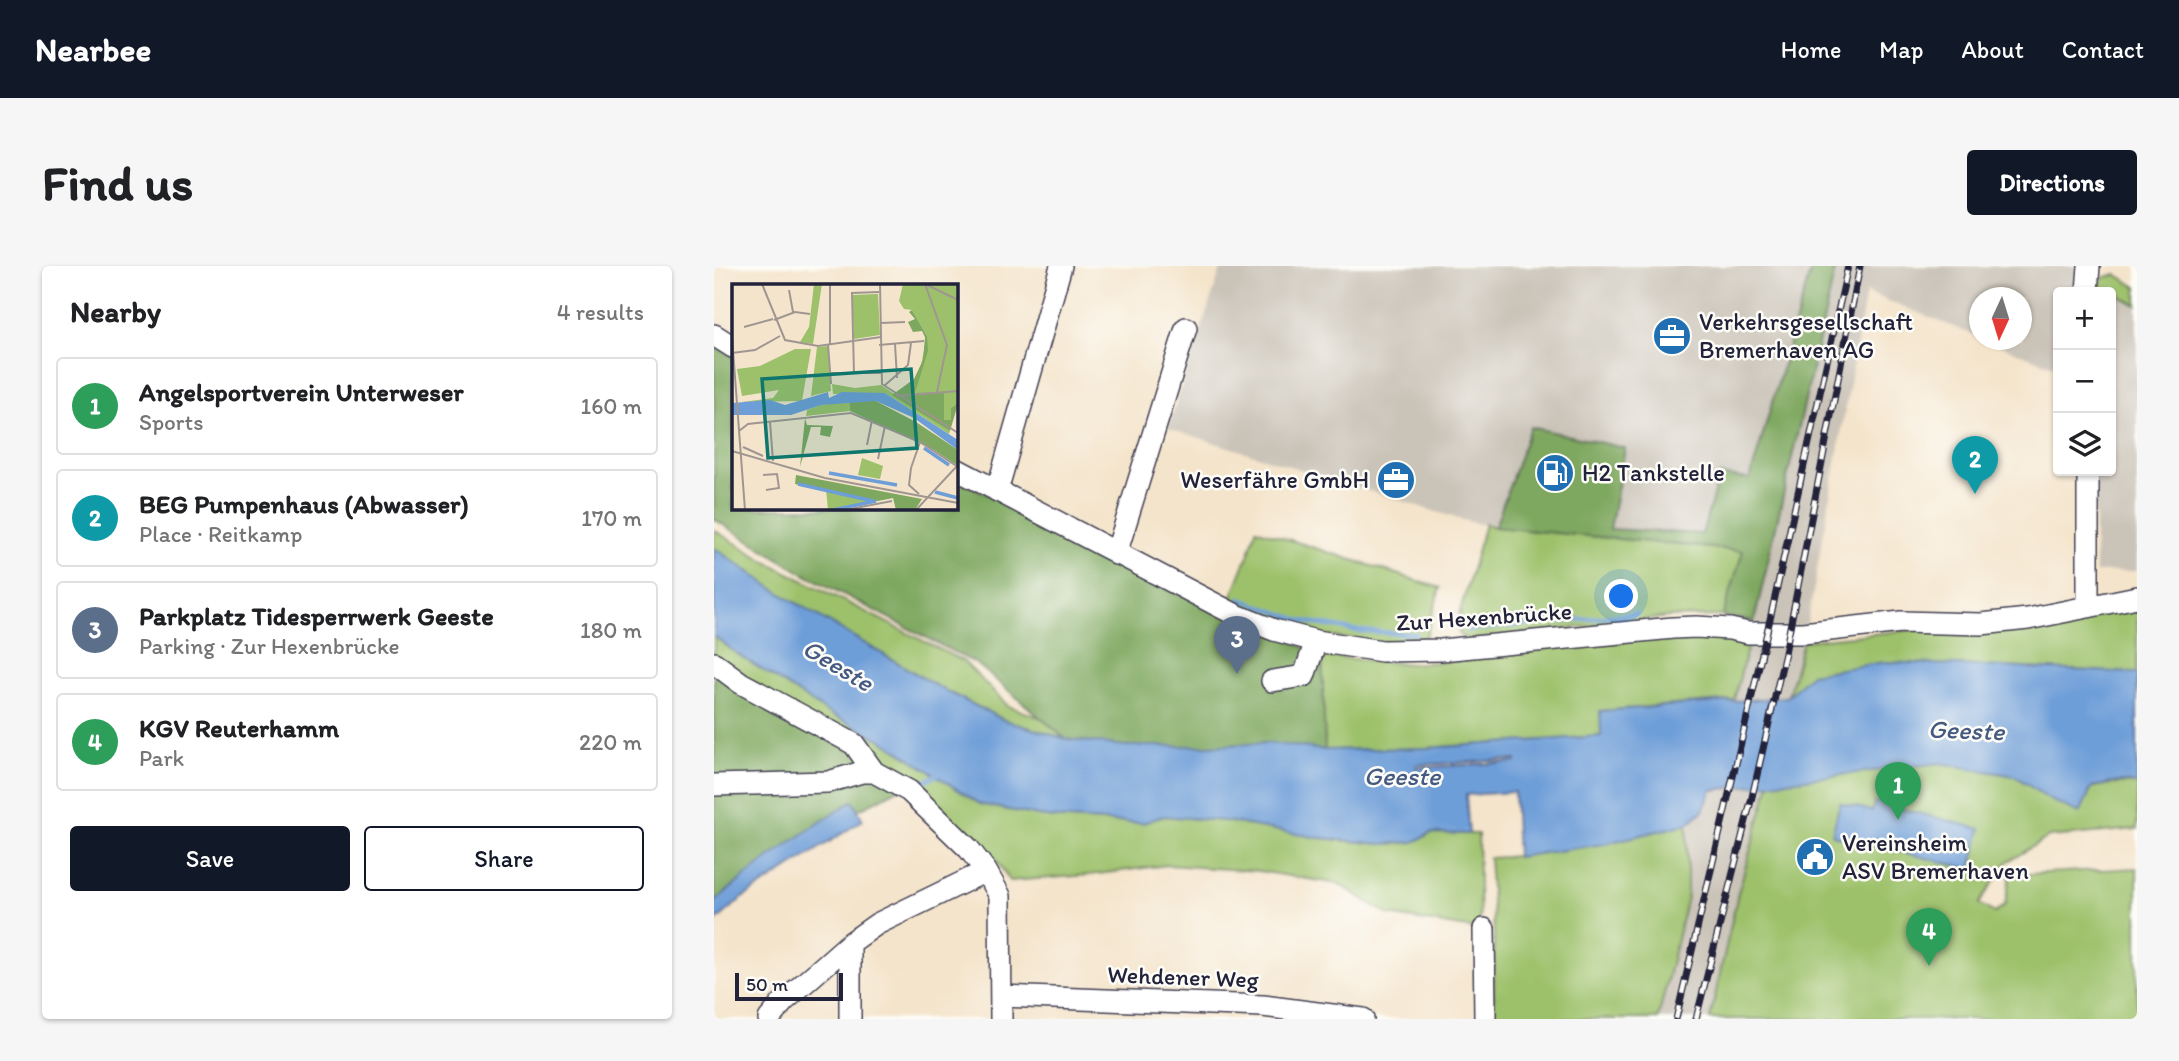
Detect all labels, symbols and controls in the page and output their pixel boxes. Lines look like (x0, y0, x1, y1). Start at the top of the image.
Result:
text: Nearbee (35, 30, 151, 69)
text: Home (1781, 35, 1841, 64)
text: Map (1879, 35, 1923, 64)
text: About (1961, 35, 2024, 64)
text: Contact (2062, 35, 2144, 64)
button: Directions (1967, 150, 2137, 215)
text: Find us (42, 153, 193, 212)
inset map (732, 284, 957, 509)
north arrow (1969, 287, 2032, 350)
map controls (2053, 287, 2116, 476)
button: + (2053, 287, 2116, 350)
text: Nearby (70, 293, 161, 330)
text: 4 results (557, 298, 644, 326)
place label: Verkehrsgesellschaft Bremerhaven AG (1699, 307, 1913, 364)
office icon: Verkehrsgesellschaft Bremerhaven AG (1651, 315, 1693, 357)
button: − (2053, 350, 2116, 413)
text: Angelsportverein Unterweser (139, 376, 464, 408)
text: 1 (90, 392, 100, 420)
text: 160 m (580, 392, 642, 420)
text: Sports (139, 408, 203, 436)
button: layers (2053, 413, 2116, 476)
pin: 2 (1952, 436, 1998, 494)
fuel station icon: H2 Tankstelle (1534, 452, 1576, 494)
place label: H2 Tankstelle (1582, 458, 1725, 487)
office icon: Weserfähre GmbH (1375, 459, 1417, 501)
place label: Weserfähre GmbH (1180, 465, 1369, 494)
text: BEG Pumpenhaus (Abwasser) (139, 488, 469, 520)
text: 2 (89, 504, 101, 532)
text: 170 m (581, 504, 642, 532)
text: Place · Reitkamp (139, 520, 302, 548)
your location (1604, 579, 1638, 613)
street label: Zur Hexenbrücke (1395, 596, 1573, 637)
text: Parkplatz Tidesperrwerk Geeste (139, 600, 494, 632)
text: 3 (89, 616, 101, 644)
text: 180 m (580, 616, 642, 644)
pin: 3 (1214, 616, 1260, 674)
text: Parking · Zur Hexenbrücke (139, 632, 400, 660)
water label: Geeste (797, 632, 880, 699)
text: KGV Reuterhamm (139, 712, 339, 744)
water label: Geeste (1927, 713, 2006, 747)
text: 4 (88, 728, 102, 756)
text: 220 m (579, 728, 642, 756)
text: Park (139, 744, 184, 772)
water label: Geeste (1364, 760, 1442, 792)
pin: 1 (1875, 762, 1921, 820)
button: Save (70, 826, 350, 891)
button: Share (364, 826, 644, 891)
place label: Vereinsheim ASV Bremerhaven (1842, 828, 2029, 885)
public building icon: Vereinsheim ASV Bremerhaven (1794, 836, 1836, 878)
pin: 4 (1906, 908, 1952, 966)
street label: Wehdener Weg (1107, 959, 1260, 994)
scale bar (735, 970, 844, 1002)
text: 50 m (746, 973, 788, 996)

